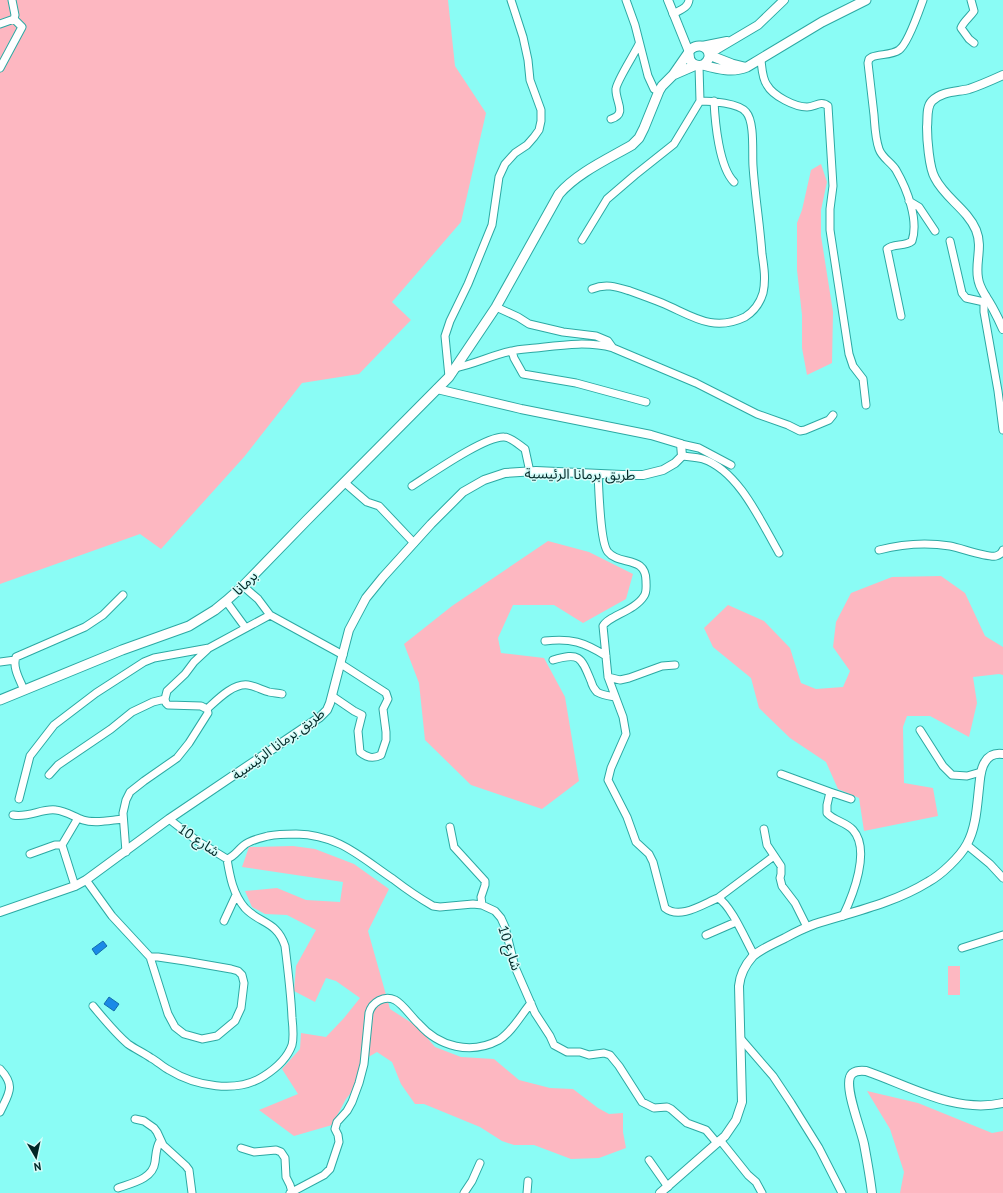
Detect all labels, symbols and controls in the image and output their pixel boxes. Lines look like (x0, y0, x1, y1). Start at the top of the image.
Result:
street label: طريق برمانا الرئيسية (525, 464, 635, 485)
street label: برمانا (229, 567, 261, 599)
street label: طريق برمانا الرئيسية (228, 704, 329, 785)
street label: شارع 10 (174, 820, 223, 862)
street label: شارع 10 (492, 923, 526, 973)
north arrow (16, 1137, 56, 1177)
text: N (33, 1159, 42, 1174)

